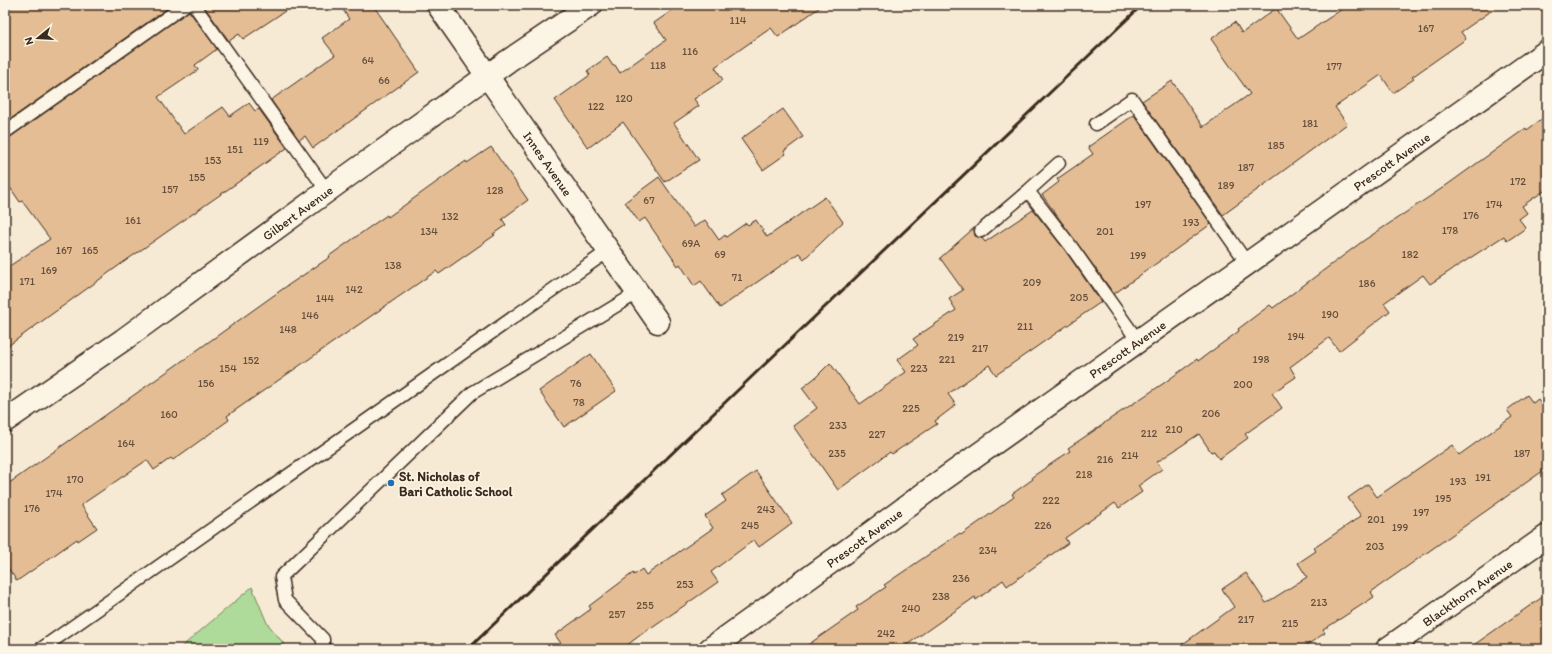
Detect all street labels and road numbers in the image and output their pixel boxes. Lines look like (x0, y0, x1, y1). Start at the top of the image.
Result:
street label: Innes Avenue (520, 128, 576, 199)
street label: Prescott Avenue (1350, 129, 1433, 194)
street label: Gilbert Avenue (259, 182, 335, 243)
street label: Prescott Avenue (1086, 317, 1168, 381)
street label: Prescott Avenue (823, 505, 905, 570)
street label: Blackthorn Avenue (1419, 556, 1515, 629)

